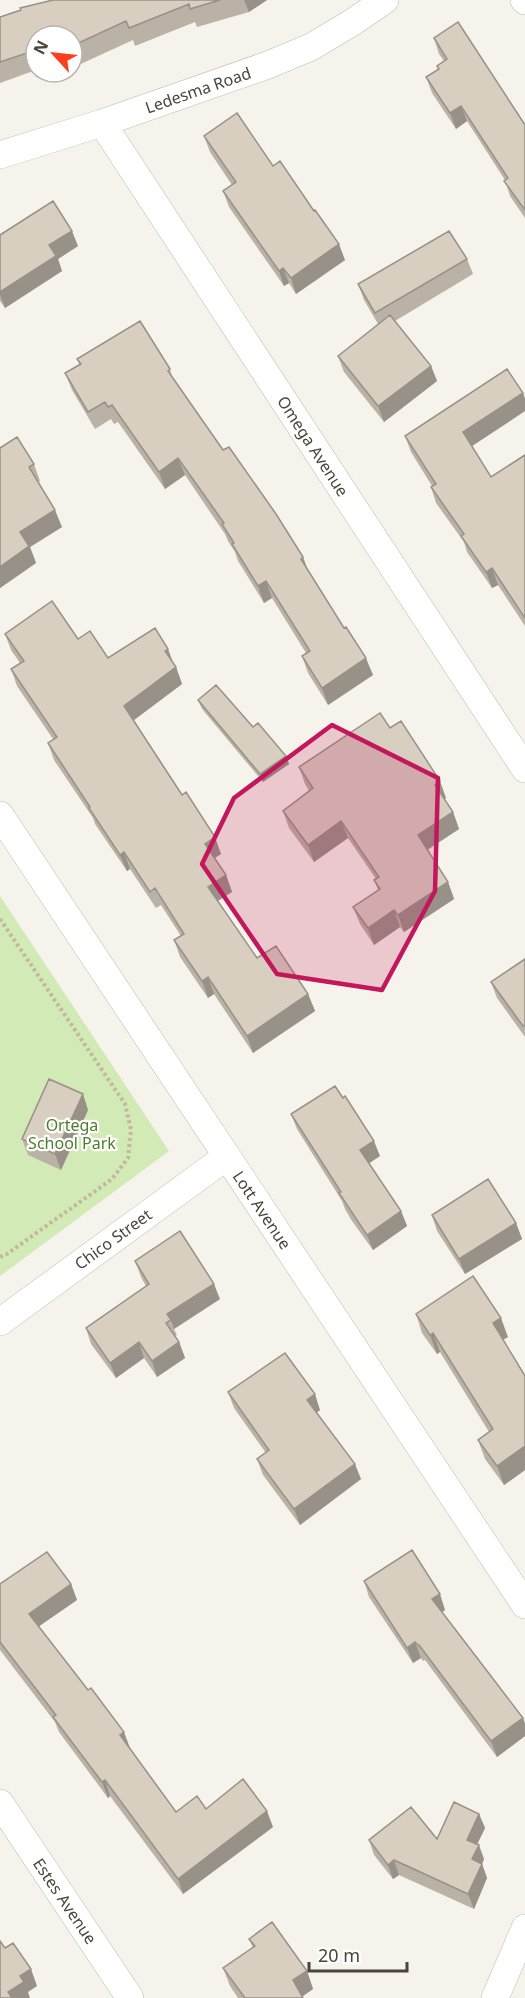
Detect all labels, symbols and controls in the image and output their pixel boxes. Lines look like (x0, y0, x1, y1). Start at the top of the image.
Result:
north arrow (24, 24, 84, 84)
text: N (28, 36, 53, 58)
street label: Ledesma Road (142, 62, 254, 118)
street label: Omega Avenue (272, 392, 354, 500)
park label: Ortega School Park (28, 1114, 116, 1154)
street label: Lott Avenue (228, 1167, 296, 1253)
street label: Chico Street (70, 1203, 156, 1274)
street label: Estes Avenue (28, 1854, 102, 1948)
scale bar (309, 1935, 406, 1973)
text: 20 m (318, 1943, 360, 1967)

